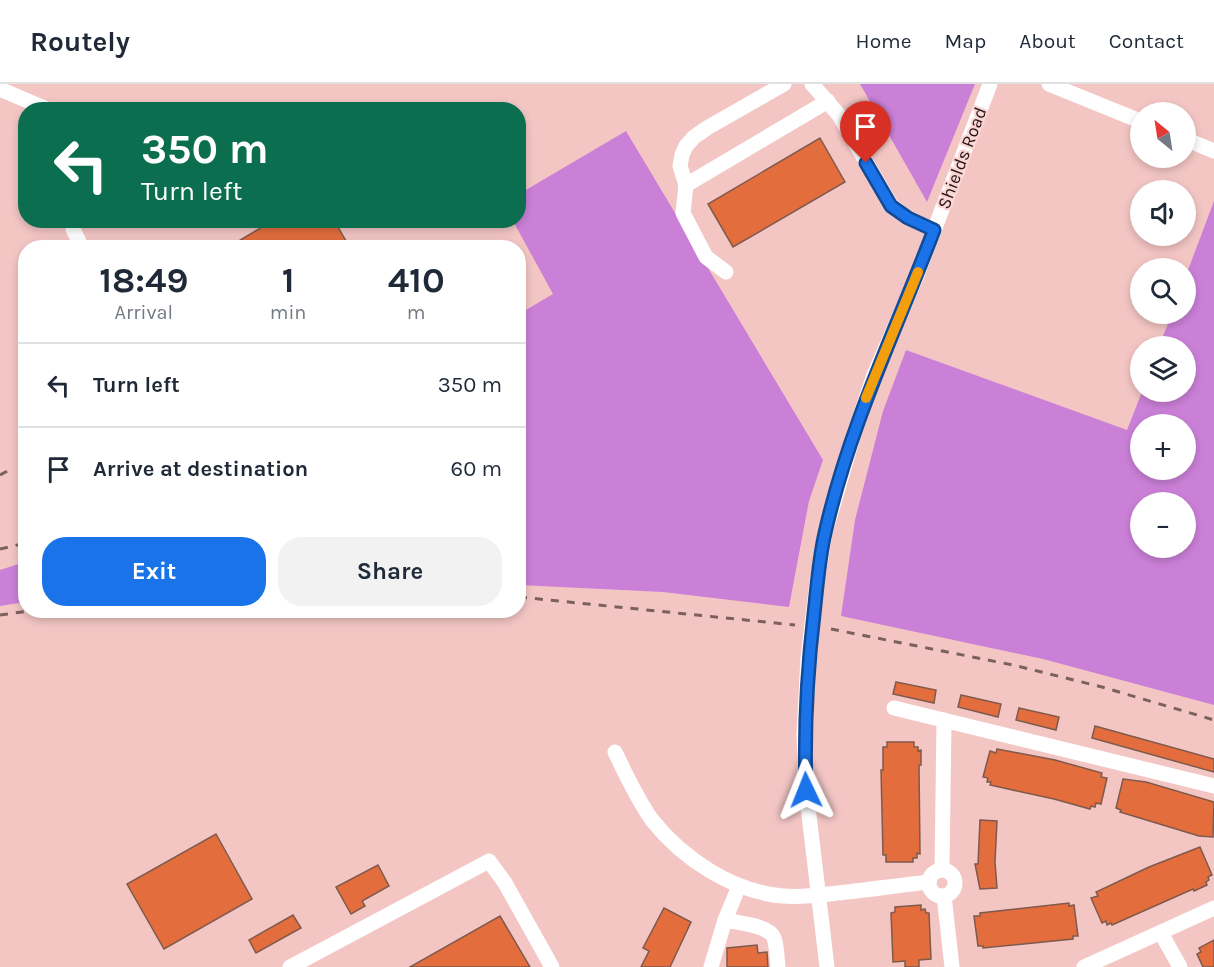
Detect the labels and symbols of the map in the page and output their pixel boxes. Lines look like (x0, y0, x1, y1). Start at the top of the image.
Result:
pin (840, 101, 891, 163)
north arrow (1130, 102, 1196, 168)
street label: Shields Road (933, 104, 991, 212)
position arrow (774, 758, 838, 822)

